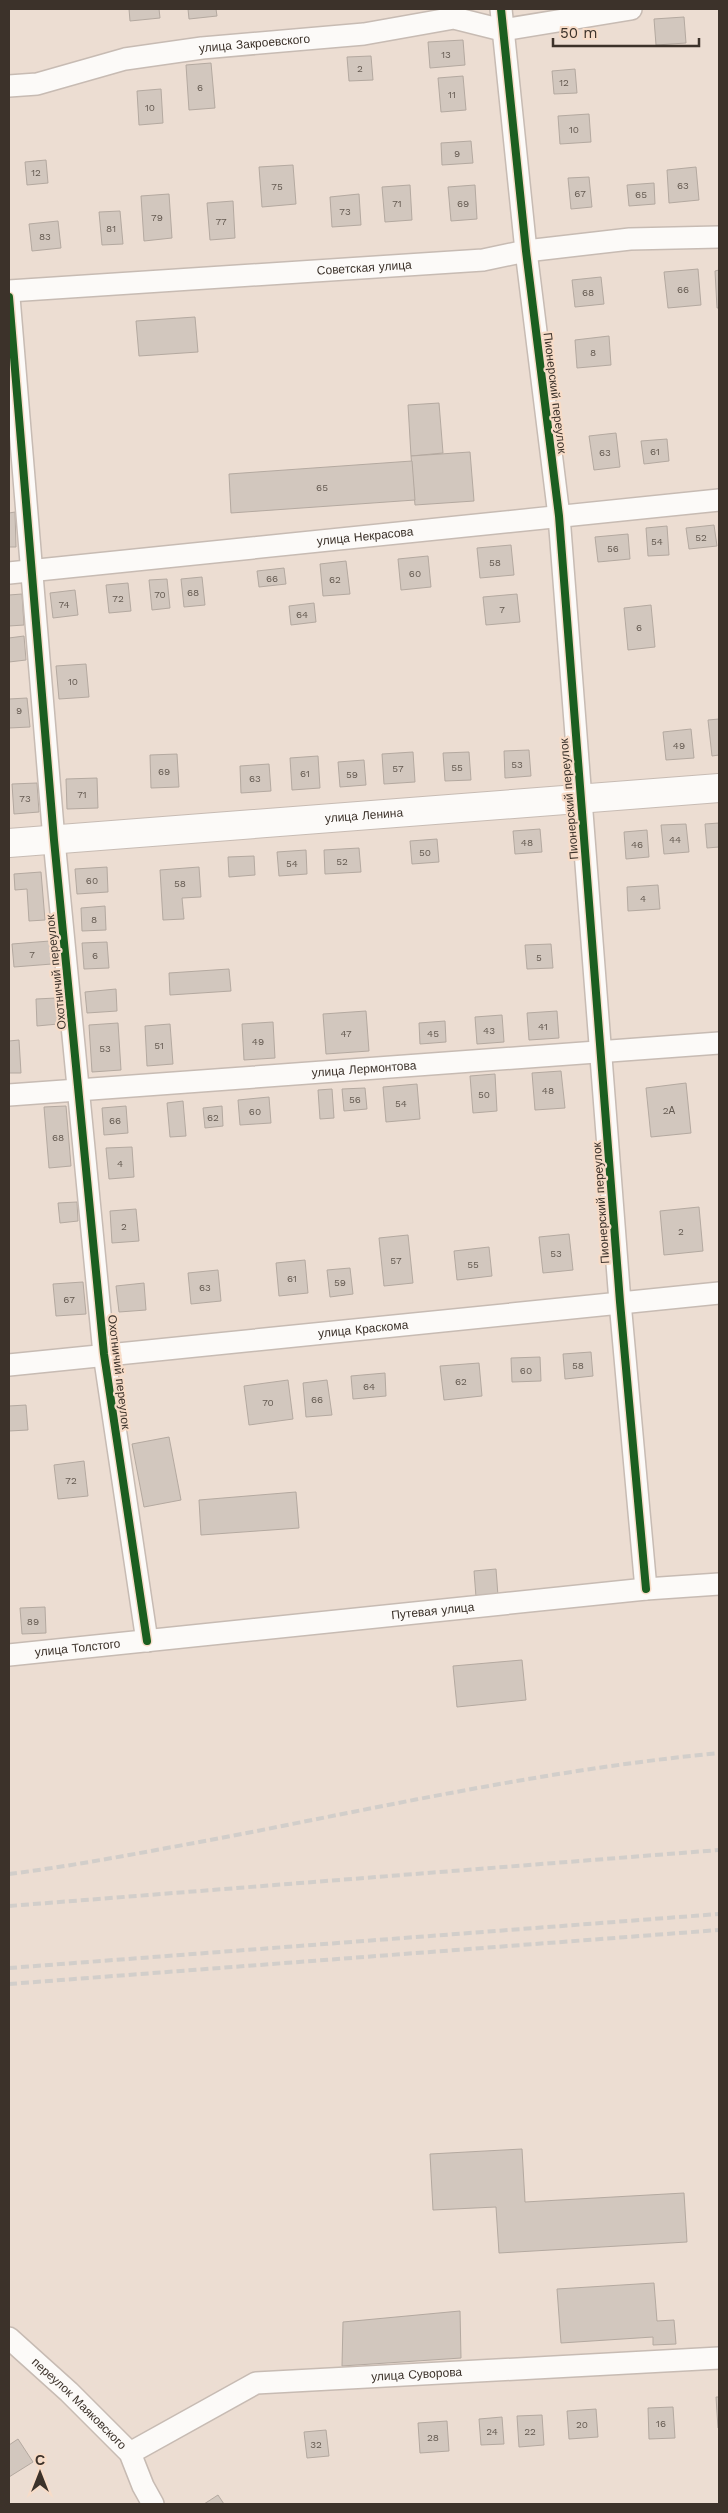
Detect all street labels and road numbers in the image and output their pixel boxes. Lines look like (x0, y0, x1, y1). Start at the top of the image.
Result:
street label: улица Закроевского (198, 32, 311, 55)
street label: Советская улица (316, 258, 412, 278)
street label: Пионерский переулок (541, 332, 569, 455)
street label: улица Некрасова (316, 524, 414, 548)
street label: Пионерский переулок (557, 737, 581, 860)
street label: улица Ленина (324, 805, 404, 826)
street label: Охотничий переулок (43, 913, 69, 1030)
street label: улица Лермонтова (311, 1058, 417, 1080)
street label: Пионерский переулок (590, 1141, 612, 1264)
street label: Охотничий переулок (105, 1314, 133, 1431)
street label: улица Краскома (317, 1318, 409, 1341)
street label: Путевая улица (391, 1600, 475, 1622)
street label: улица Толстого (34, 1636, 121, 1659)
street label: переулок Маяковского (29, 2355, 129, 2452)
street label: улица Суворова (371, 2365, 463, 2384)

